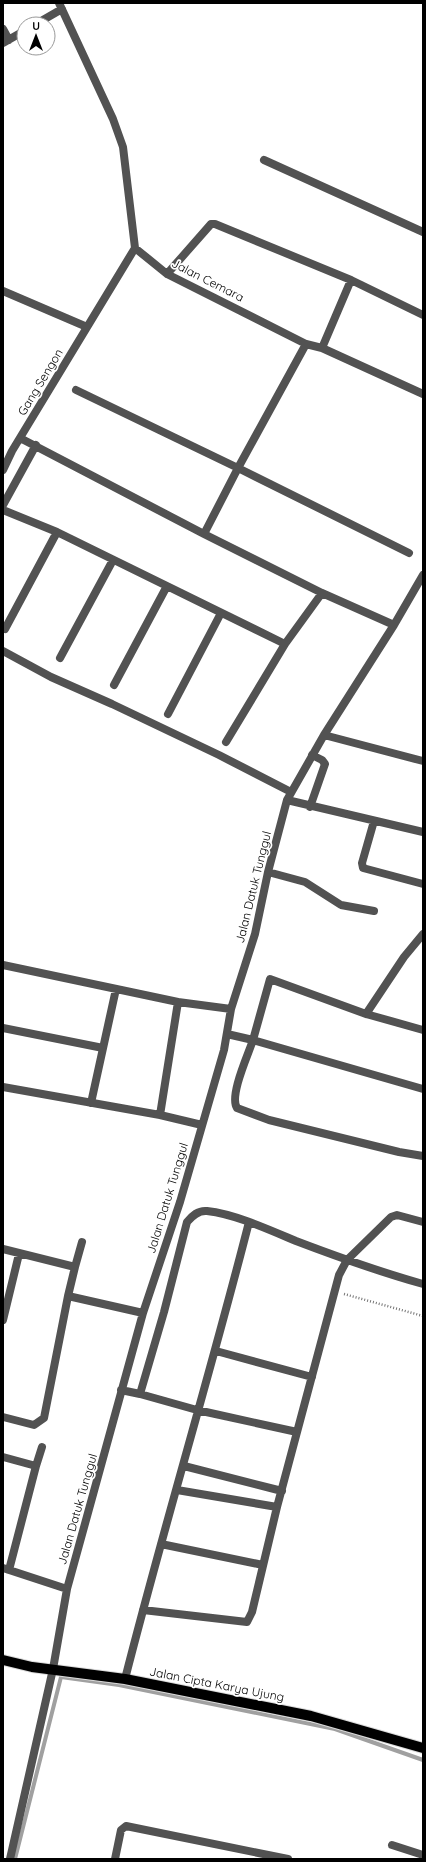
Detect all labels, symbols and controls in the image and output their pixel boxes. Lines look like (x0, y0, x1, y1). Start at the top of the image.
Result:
north arrow (16, 16, 56, 56)
text: U (32, 19, 40, 33)
street label: Jalan Cemara (169, 255, 247, 305)
street label: Gang Sengon (14, 346, 66, 418)
street label: Jalan Datuk Tunggul (232, 829, 274, 945)
street label: Jalan Datuk Tunggul (143, 1141, 191, 1255)
street label: Jalan Datuk Tunggul (54, 1452, 100, 1566)
street label: Jalan Cipta Karya Ujung (148, 1664, 286, 1704)

